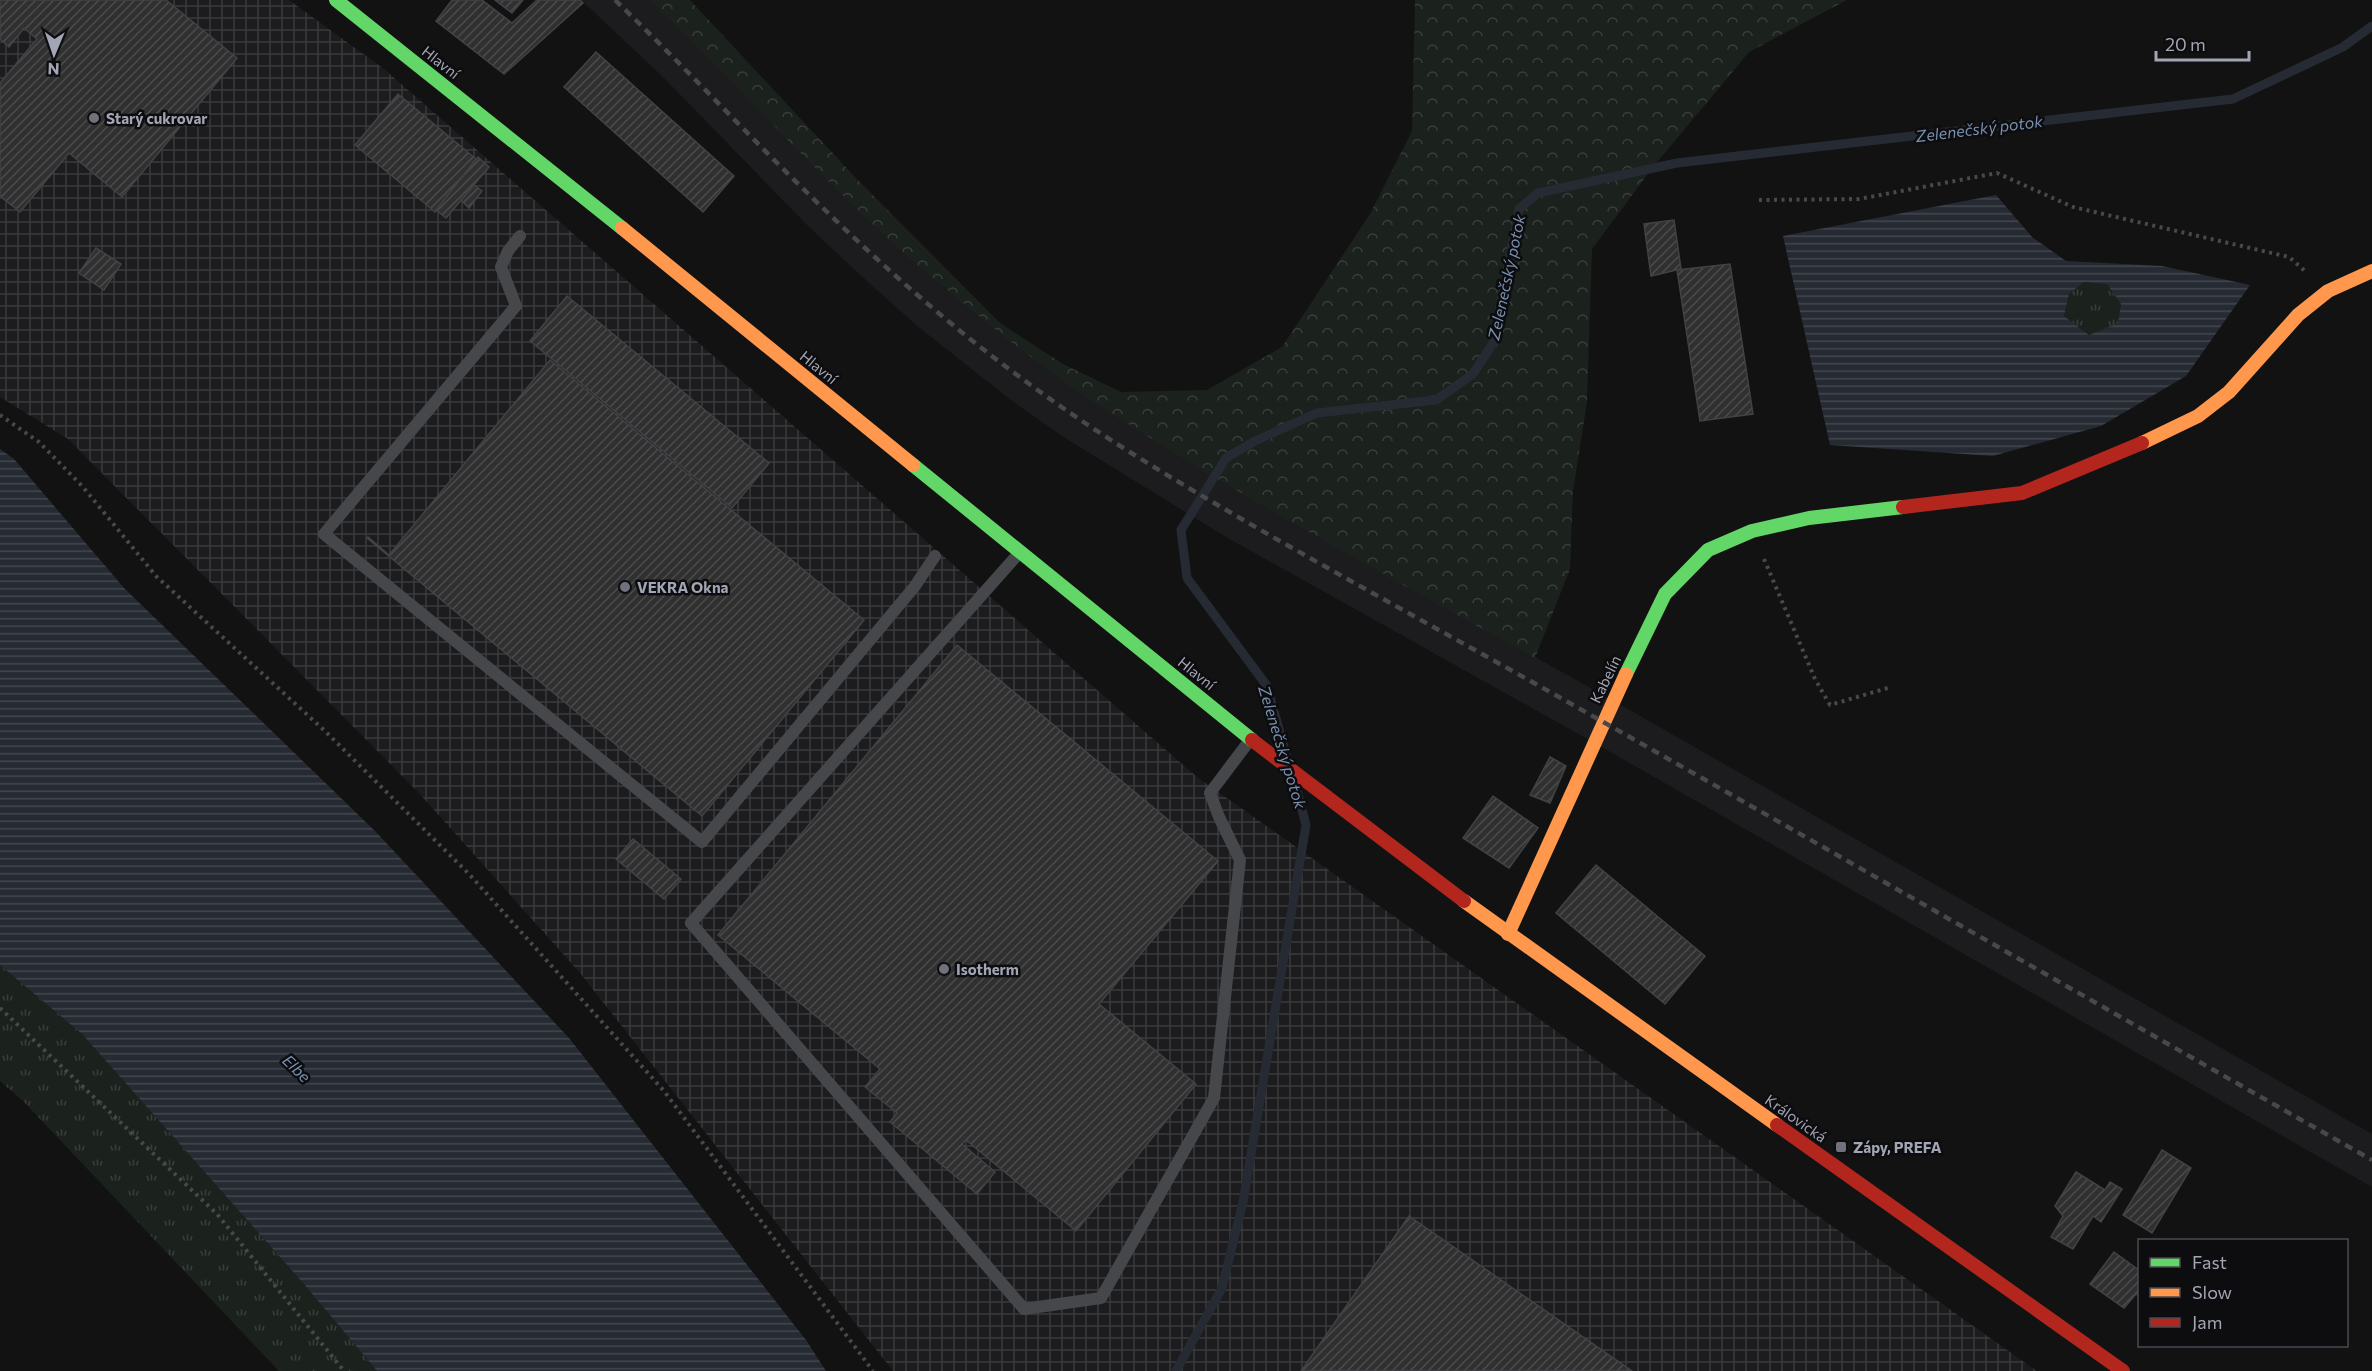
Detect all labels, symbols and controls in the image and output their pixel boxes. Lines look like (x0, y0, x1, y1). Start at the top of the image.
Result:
north arrow (24, 24, 84, 84)
scale bar (2156, 24, 2249, 62)
text: 20 m (2165, 33, 2206, 55)
street label: Hlavní (419, 42, 464, 83)
text: N (47, 60, 60, 79)
place label: Starý cukrovar (106, 109, 208, 127)
marker: Starý cukrovar (87, 111, 101, 125)
water label: Zelenečský potok (1913, 111, 2044, 145)
water label: Zelenečský potok (1483, 212, 1529, 343)
street label: Hlavní (797, 347, 842, 388)
place label: VEKRA Okna (637, 578, 729, 596)
marker: VEKRA Okna (618, 580, 632, 594)
street label: Kabelín (1586, 652, 1624, 706)
street label: Hlavní (1175, 653, 1220, 694)
water label: Zelenečský potok (1255, 682, 1311, 811)
place label: Isotherm (956, 960, 1019, 978)
marker: Isotherm (937, 962, 951, 976)
water label: Elbe (279, 1050, 315, 1086)
street label: Královická (1762, 1090, 1830, 1146)
place label: Zápy, PREFA (1853, 1138, 1942, 1156)
marker: Zápy, PREFA (1834, 1140, 1848, 1154)
legend (2138, 1239, 2348, 1347)
text: Fast (2192, 1251, 2227, 1273)
text: Slow (2192, 1281, 2232, 1303)
text: Jam (2192, 1311, 2222, 1333)

